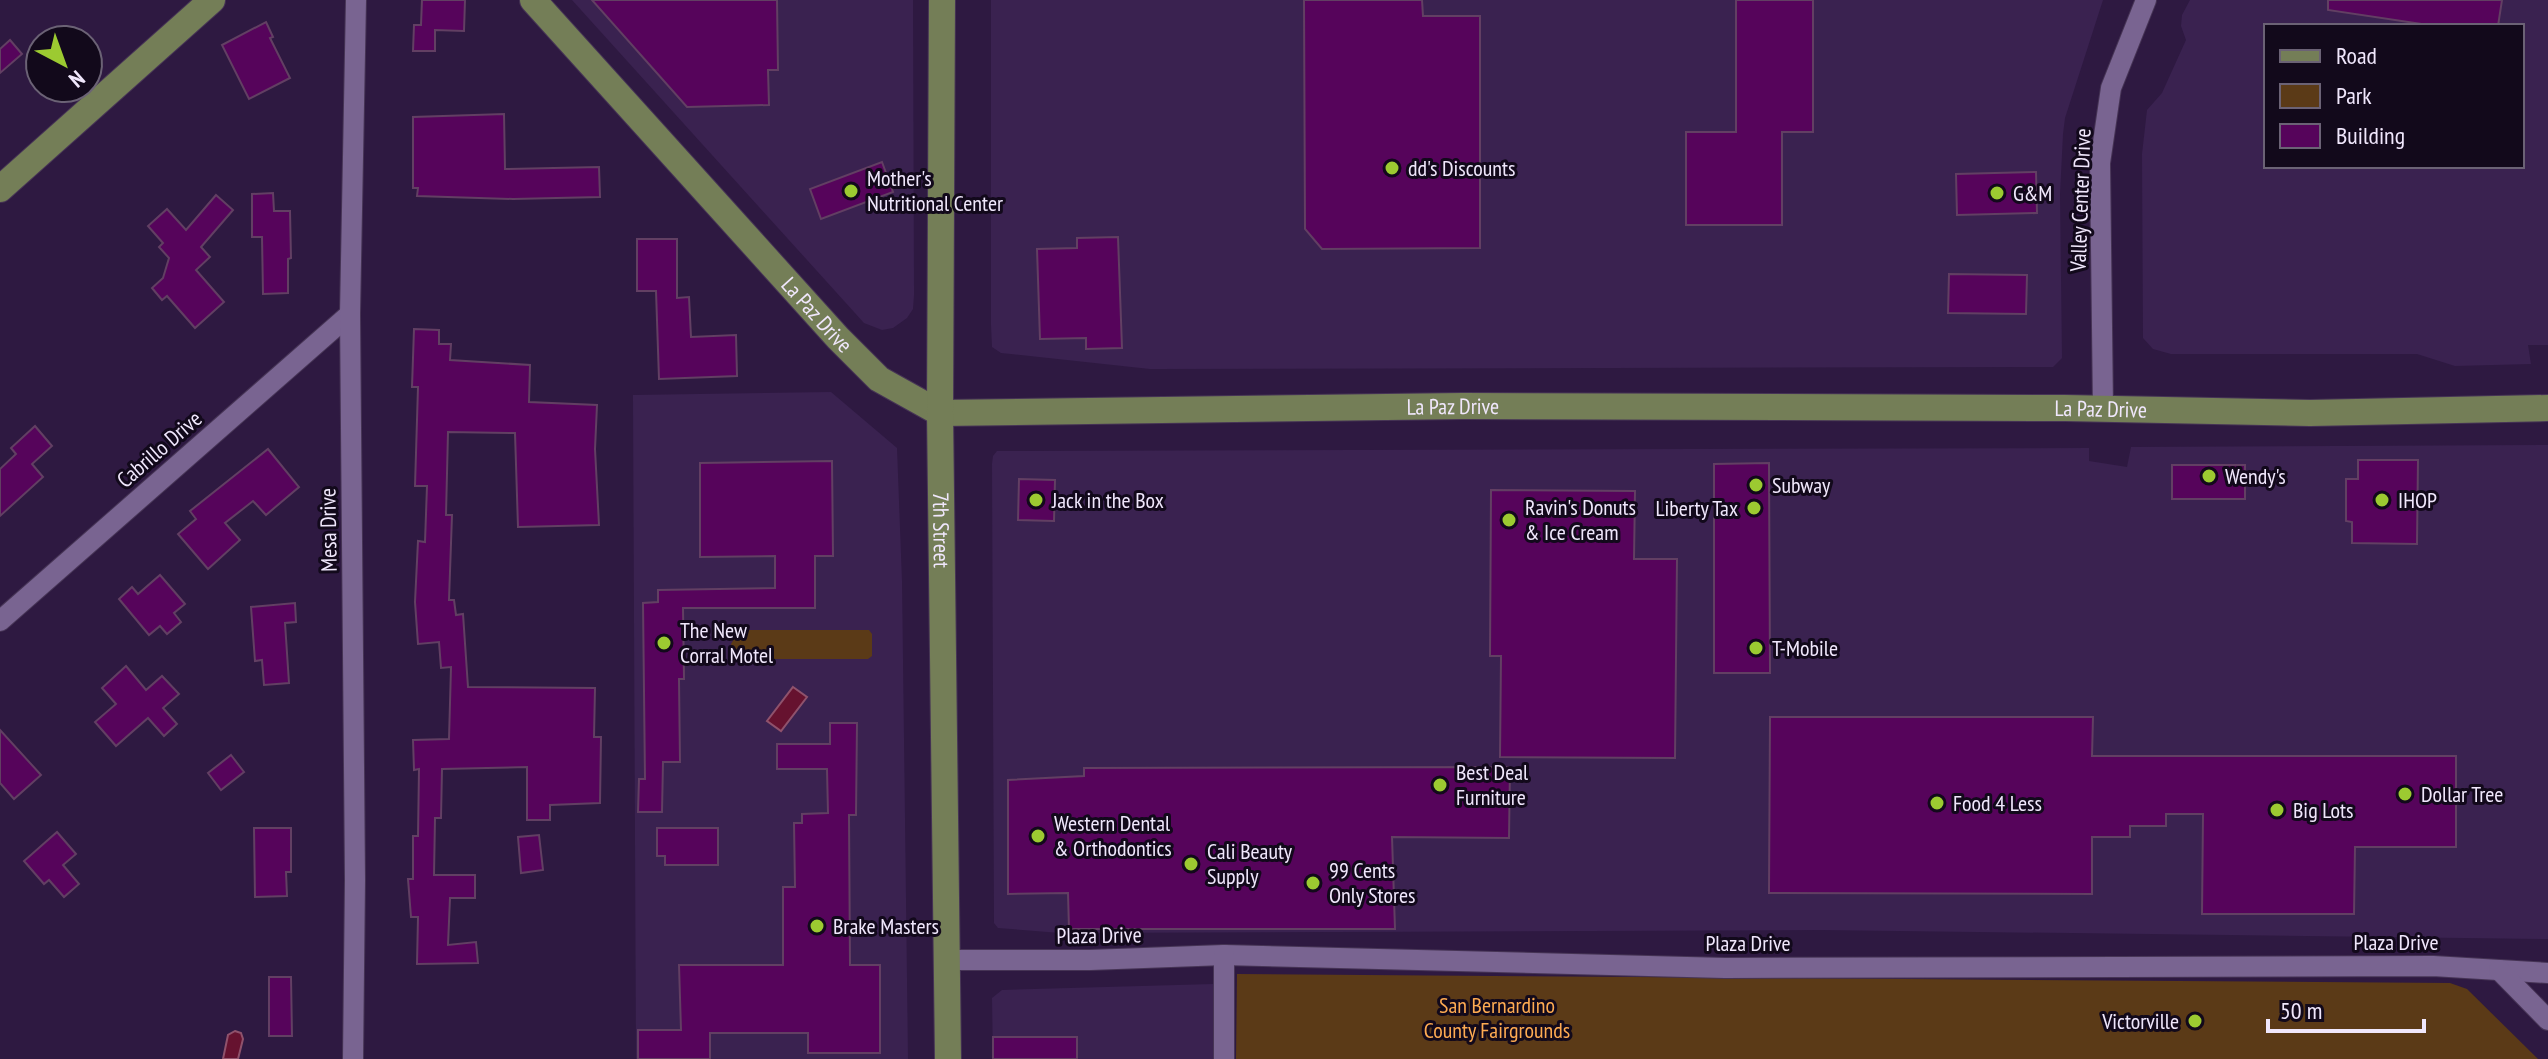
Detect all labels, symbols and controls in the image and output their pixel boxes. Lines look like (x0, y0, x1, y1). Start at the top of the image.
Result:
north arrow (24, 24, 104, 104)
legend (2264, 24, 2524, 168)
text: Road (2336, 40, 2377, 71)
text: N (63, 65, 91, 94)
text: Park (2336, 80, 2372, 111)
text: Building (2336, 120, 2405, 151)
street label: Valley Center Drive (2063, 128, 2096, 273)
place label: dd's Discounts (1408, 154, 1515, 182)
marker: dd's Discounts (1383, 159, 1401, 177)
place label: Mother's Nutritional Center (867, 164, 1003, 217)
place label: G&M (2013, 179, 2052, 207)
marker: Mother's Nutritional Center (842, 182, 860, 200)
marker: G&M (1988, 184, 2006, 202)
street label: La Paz Drive (776, 271, 859, 359)
street label: La Paz Drive (1406, 392, 1499, 421)
street label: La Paz Drive (2055, 394, 2147, 424)
street label: Cabrillo Drive (111, 405, 207, 493)
place label: Wendy's (2225, 462, 2286, 490)
marker: Wendy's (2200, 467, 2218, 485)
place label: Subway (1772, 471, 1831, 499)
marker: Subway (1747, 476, 1765, 494)
place label: Jack in the Box (1051, 486, 1164, 514)
place label: IHOP (2398, 486, 2437, 514)
street label: Mesa Drive (313, 488, 343, 572)
marker: Jack in the Box (1027, 491, 1045, 509)
marker: IHOP (2373, 491, 2391, 509)
street label: 7th Street (927, 492, 956, 568)
place label: Ravin's Donuts & Ice Cream (1525, 493, 1636, 546)
place label: Liberty Tax (1655, 494, 1738, 522)
marker: Liberty Tax (1745, 499, 1763, 517)
marker: Ravin's Donuts & Ice Cream (1500, 511, 1518, 529)
place label: The New Corral Motel (680, 616, 774, 669)
marker: The New Corral Motel (655, 634, 673, 652)
place label: T-Mobile (1772, 634, 1838, 662)
marker: T-Mobile (1747, 639, 1765, 657)
place label: Best Deal Furniture (1456, 758, 1529, 811)
marker: Best Deal Furniture (1431, 776, 1449, 794)
place label: Dollar Tree (2421, 780, 2503, 808)
marker: Dollar Tree (2396, 785, 2414, 803)
place label: Food 4 Less (1953, 789, 2042, 817)
marker: Food 4 Less (1928, 794, 1946, 812)
place label: Big Lots (2293, 796, 2353, 824)
marker: Big Lots (2268, 801, 2286, 819)
place label: Western Dental & Orthodontics (1054, 809, 1172, 862)
marker: Western Dental & Orthodontics (1029, 827, 1047, 845)
place label: Cali Beauty Supply (1207, 837, 1293, 890)
marker: Cali Beauty Supply (1182, 855, 1200, 873)
place label: 99 Cents Only Stores (1329, 856, 1416, 909)
marker: 99 Cents Only Stores (1304, 874, 1322, 892)
place label: Brake Masters (833, 912, 939, 940)
marker: Brake Masters (808, 917, 826, 935)
street label: Plaza Drive (1056, 920, 1142, 950)
street label: Plaza Drive (2353, 928, 2439, 956)
street label: Plaza Drive (1705, 929, 1791, 957)
scale bar (2268, 983, 2424, 1033)
park label: San Bernardino County Fairgrounds (1424, 991, 1570, 1044)
text: 50 m (2280, 995, 2322, 1026)
place label: Victorville (2101, 1007, 2179, 1035)
marker: Victorville (2186, 1012, 2204, 1030)

